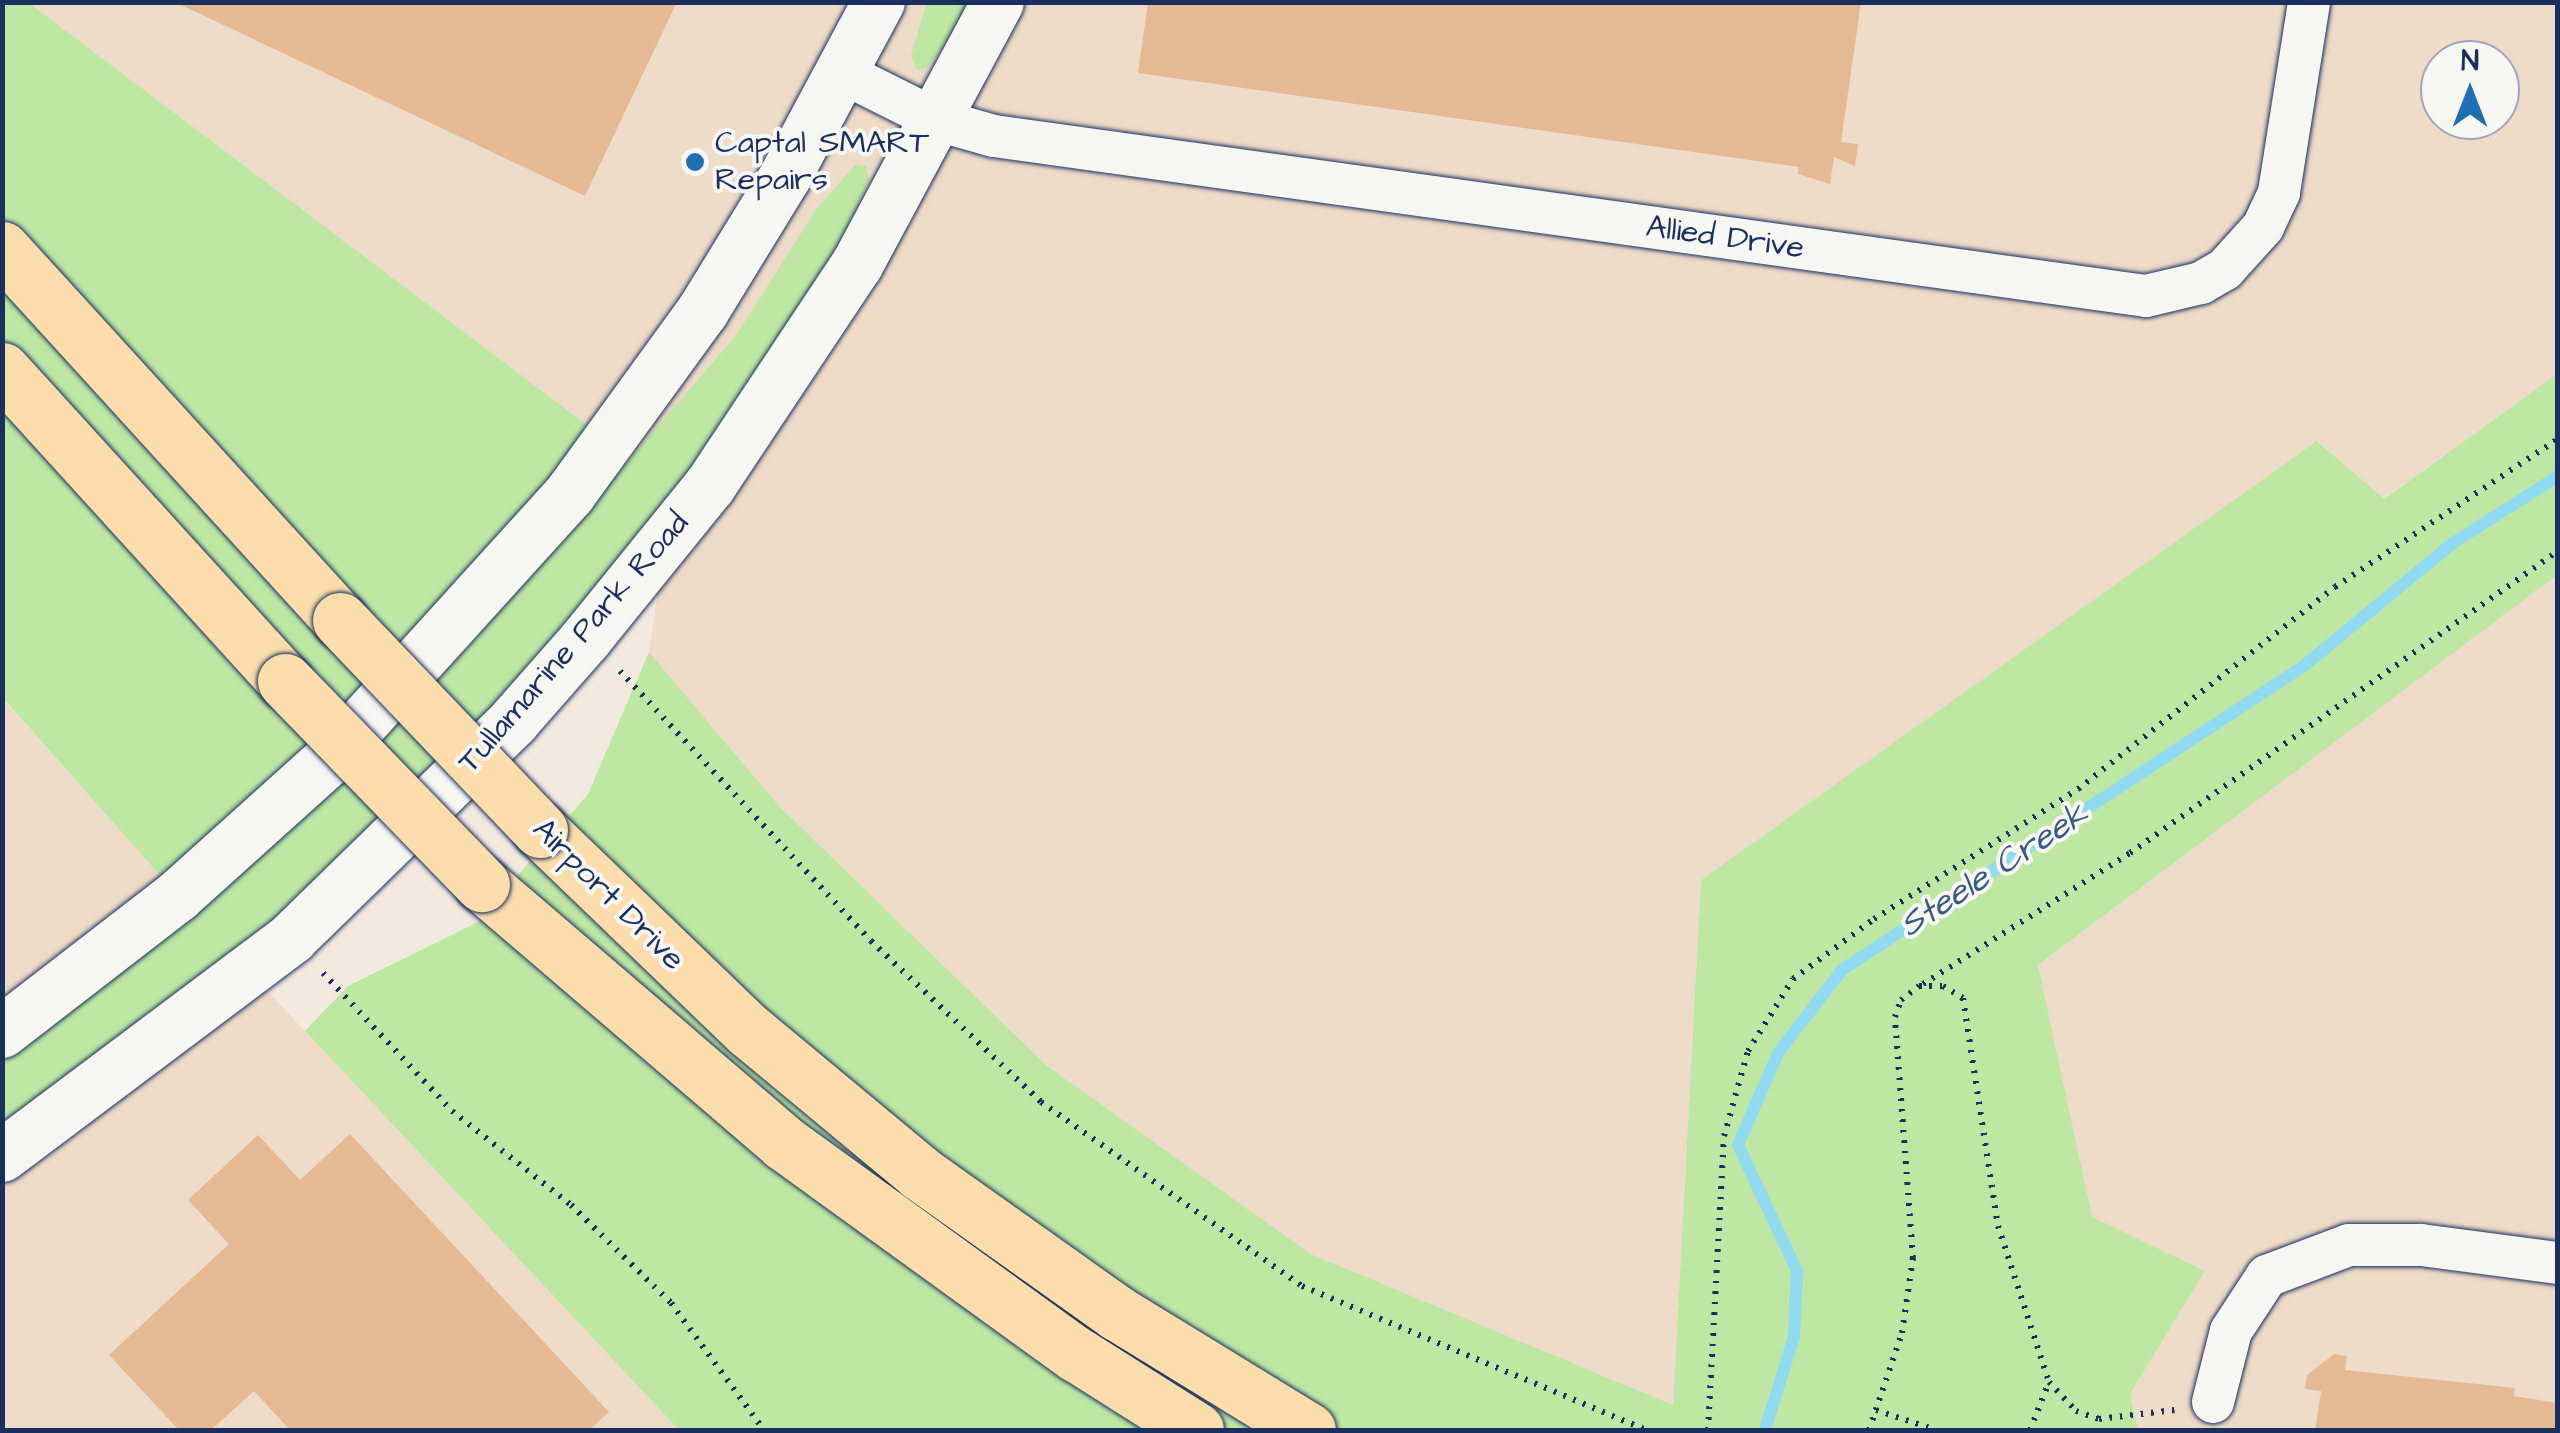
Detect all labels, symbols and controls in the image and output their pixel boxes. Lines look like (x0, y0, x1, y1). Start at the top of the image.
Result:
north arrow (2420, 40, 2520, 140)
text: N (2461, 42, 2479, 81)
place label: Captal SMART Repairs (715, 125, 929, 200)
marker: Captal SMART Repairs (684, 151, 706, 173)
street label: Allied Drive (1644, 208, 1806, 268)
street label: Tullamarine Park Road (450, 505, 698, 781)
water label: Steele Creek (1892, 793, 2096, 947)
street label: Airport Drive (524, 811, 692, 979)

